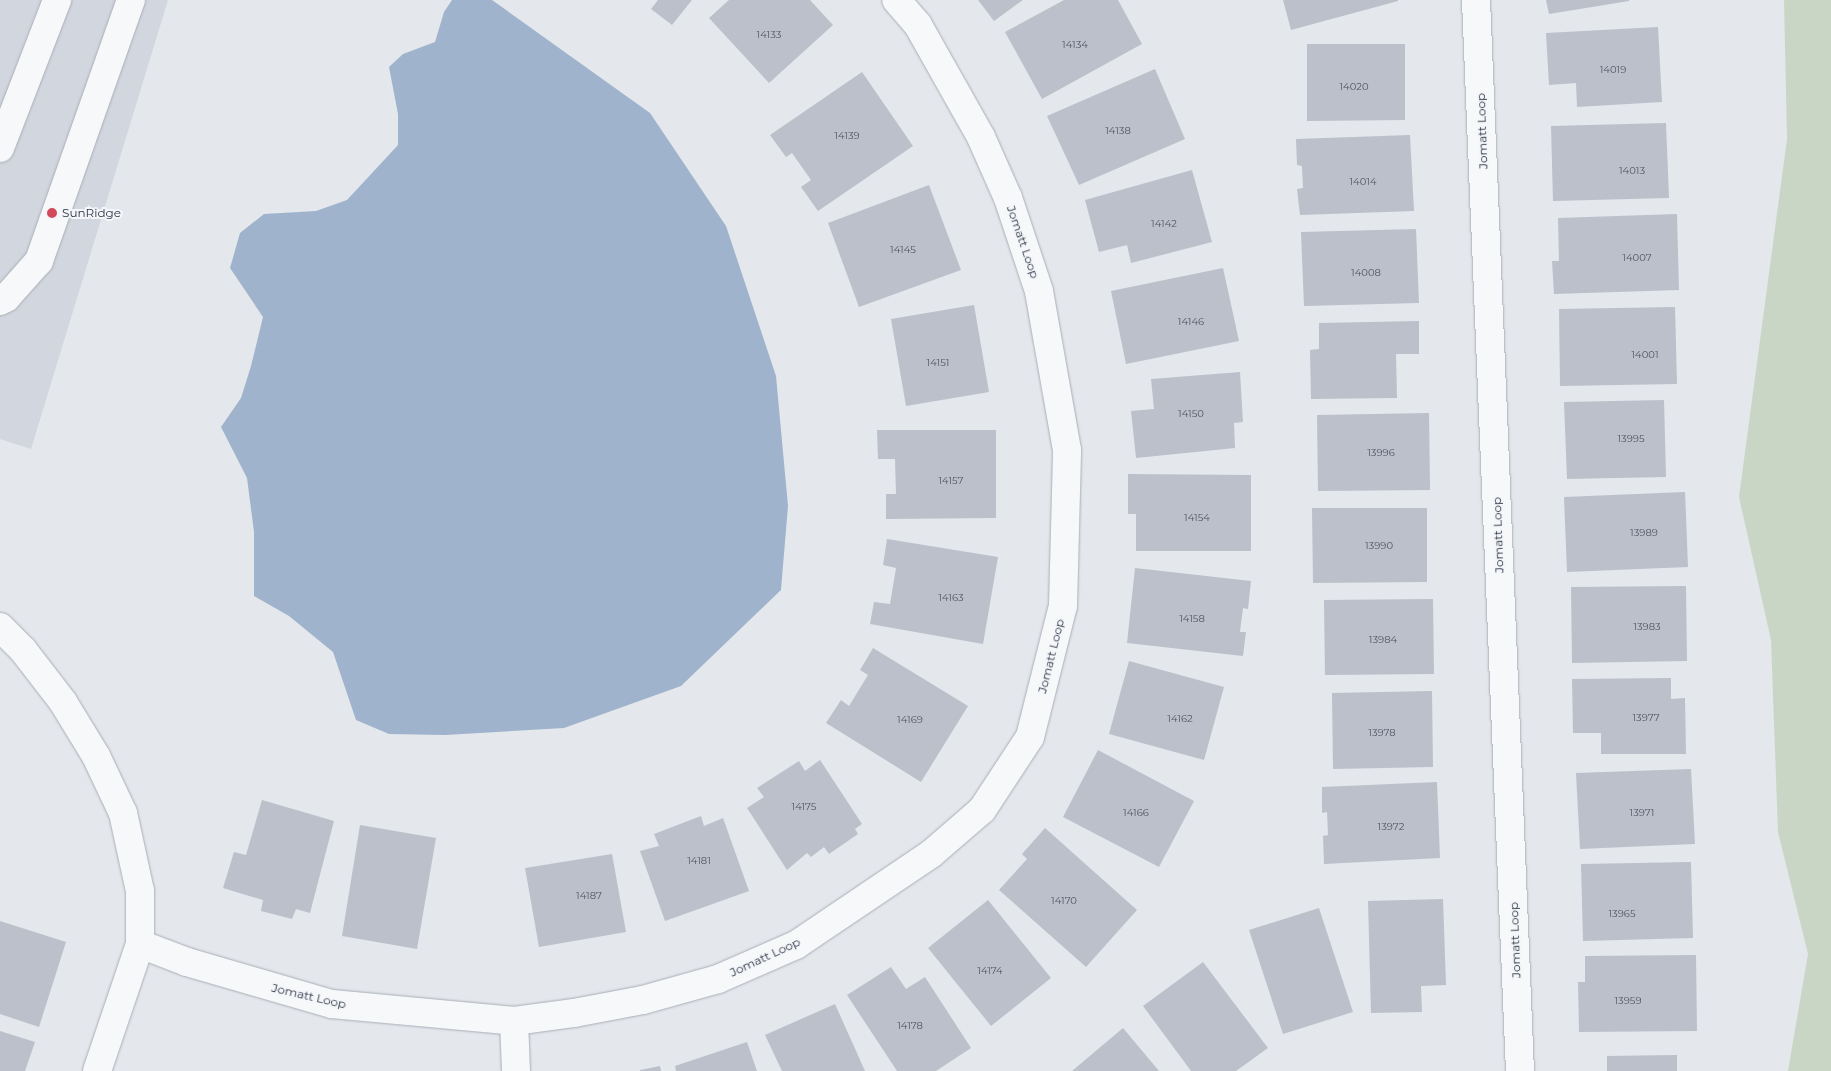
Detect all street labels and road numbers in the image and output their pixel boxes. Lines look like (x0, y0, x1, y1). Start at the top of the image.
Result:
street label: Jomatt Loop (1473, 93, 1491, 169)
street label: Jomatt Loop (1004, 204, 1042, 280)
street label: Jomatt Loop (1489, 497, 1507, 573)
street label: Jomatt Loop (1035, 617, 1067, 695)
street label: Jomatt Loop (1506, 902, 1524, 978)
street label: Jomatt Loop (727, 934, 803, 980)
street label: Jomatt Loop (270, 980, 348, 1012)

